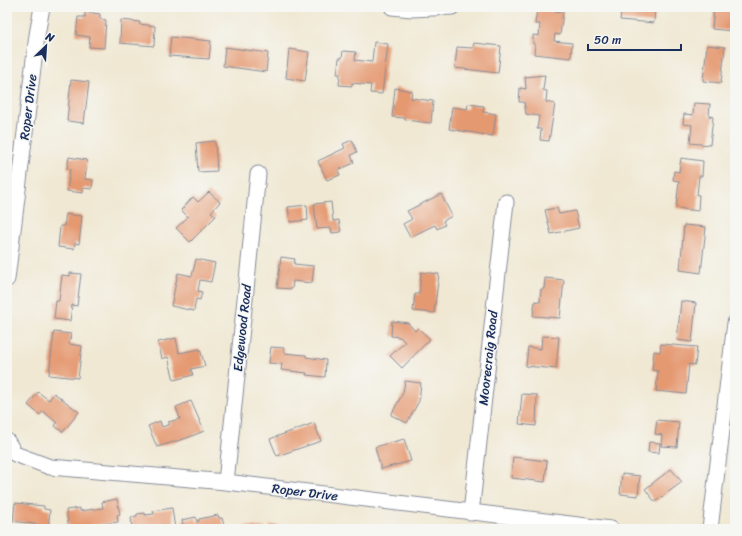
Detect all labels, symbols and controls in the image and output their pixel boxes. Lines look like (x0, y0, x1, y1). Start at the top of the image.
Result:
north arrow (26, 26, 66, 66)
scale bar (588, 26, 681, 52)
text: N (42, 27, 58, 48)
text: 50 m (594, 29, 621, 51)
street label: Roper Drive (13, 72, 43, 141)
street label: Edgewood Road (226, 282, 258, 373)
street label: Moorecraig Road (472, 308, 505, 406)
street label: Roper Drive (271, 477, 340, 507)

